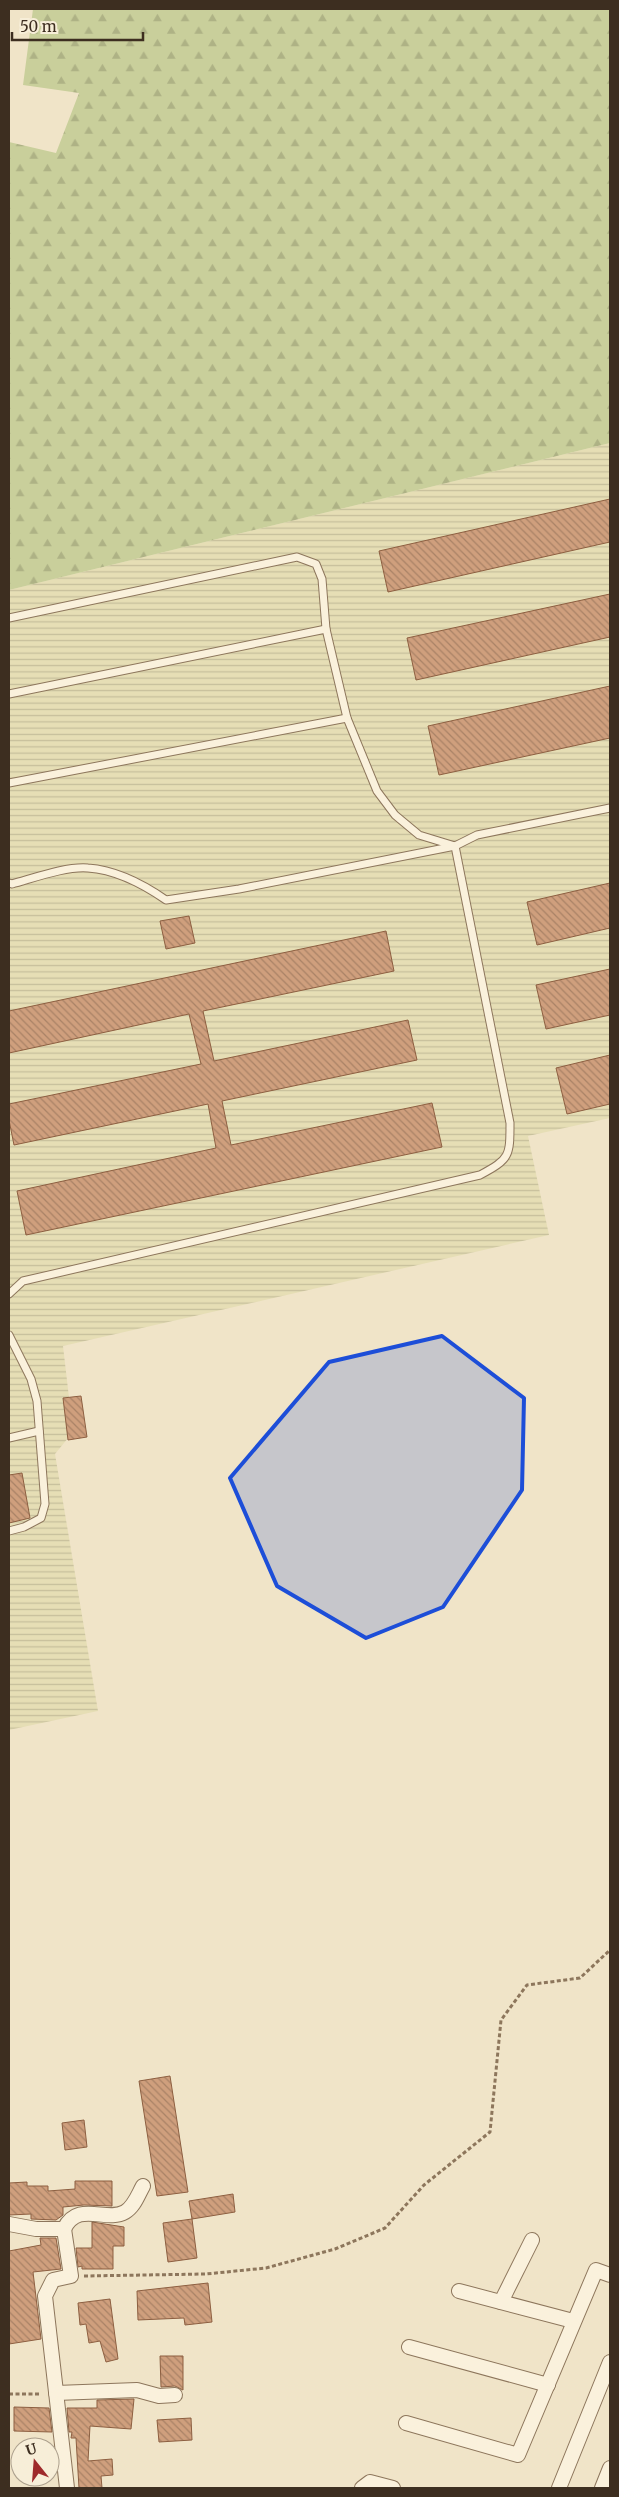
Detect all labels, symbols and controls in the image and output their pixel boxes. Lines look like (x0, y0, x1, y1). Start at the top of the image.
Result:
scale bar (12, 10, 144, 42)
text: 50 m (20, 17, 57, 36)
north arrow (10, 2437, 60, 2487)
text: U (24, 2439, 39, 2460)

